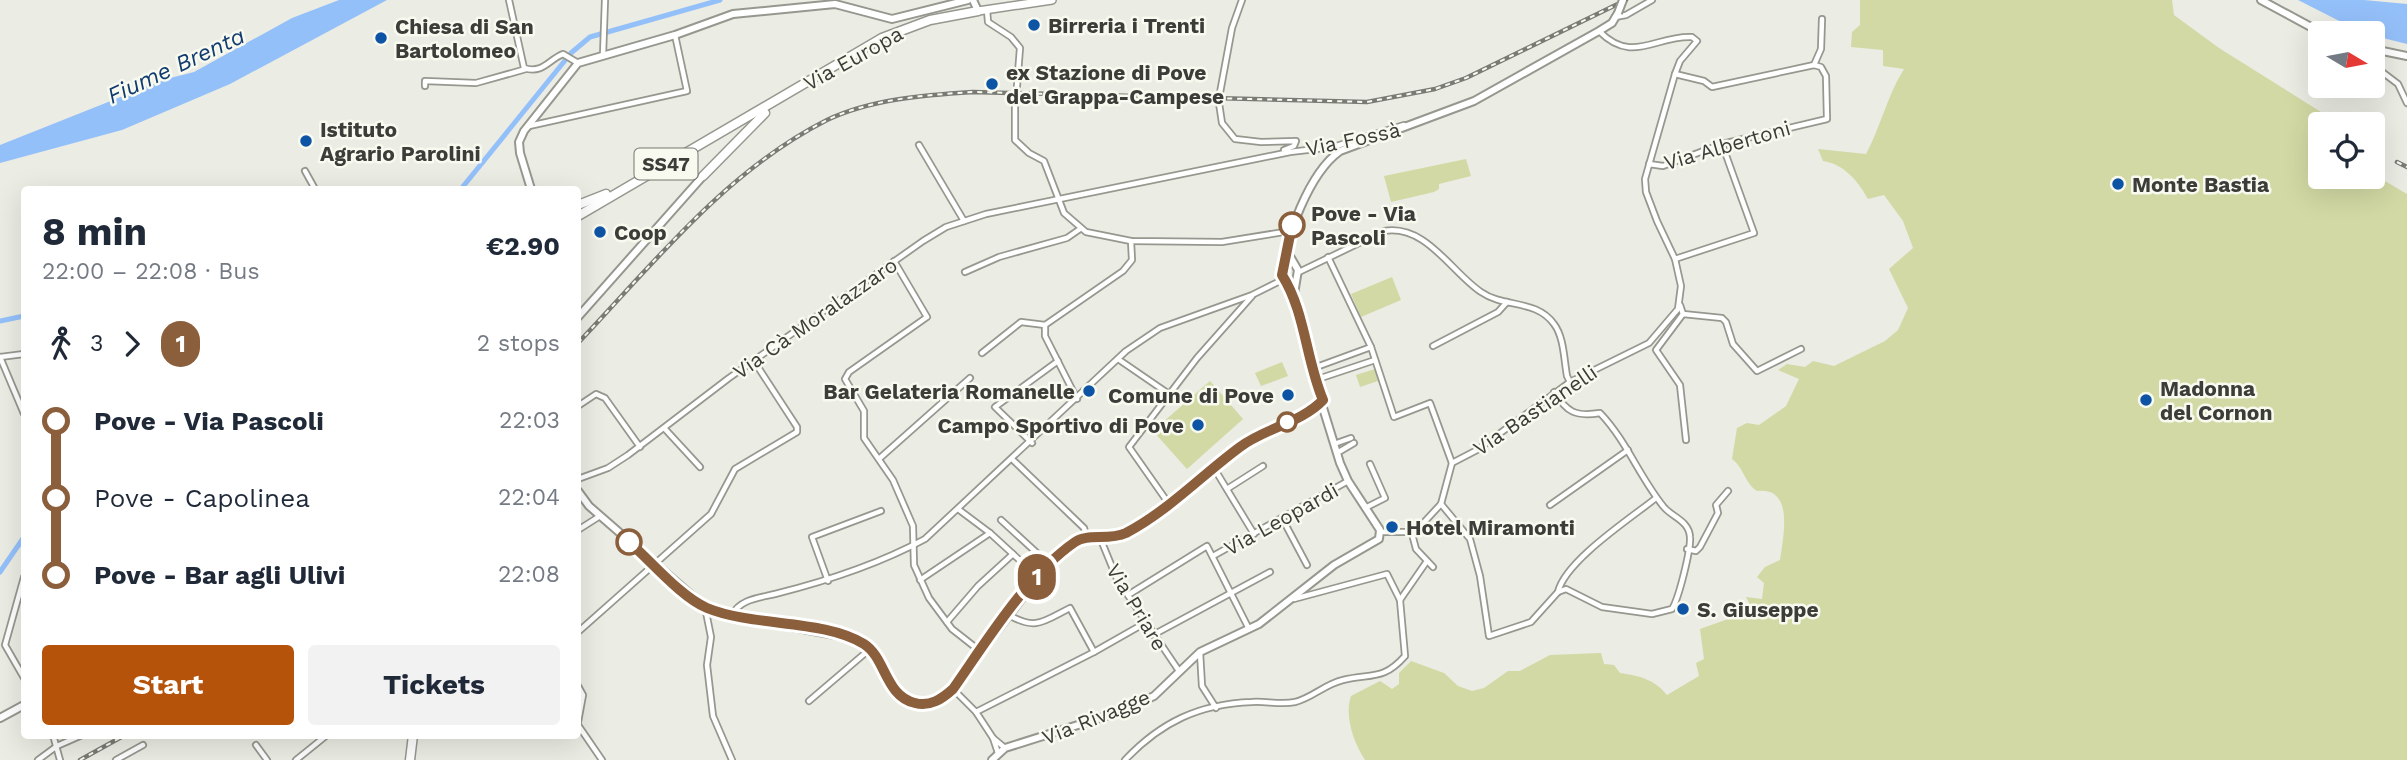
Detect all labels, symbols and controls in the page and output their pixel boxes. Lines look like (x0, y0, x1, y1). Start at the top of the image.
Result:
place label: Birreria i Trenti (1048, 13, 1205, 38)
place label: Chiesa di San Bartolomeo (395, 14, 534, 63)
marker: Birreria i Trenti (1026, 17, 1042, 33)
street label: Via Europa (799, 20, 907, 96)
north arrow (2308, 21, 2385, 98)
map controls (2308, 21, 2385, 189)
water label: Fiume Brenta (103, 22, 249, 110)
marker: Chiesa di San Bartolomeo (373, 30, 389, 46)
place label: ex Stazione di Pove del Grappa-Campese (1006, 60, 1224, 109)
marker: ex Stazione di Pove del Grappa-Campese (984, 76, 1000, 92)
button: locate (2308, 112, 2385, 189)
street label: Via Albertoni (1661, 115, 1793, 175)
place label: Istituto Agrario Parolini (320, 117, 481, 166)
street label: Via Fossà (1303, 117, 1403, 161)
marker: Istituto Agrario Parolini (298, 133, 314, 149)
road number: SS47 (634, 148, 698, 180)
place label: Monte Bastia (2132, 172, 2270, 197)
marker: Monte Bastia (2110, 176, 2126, 192)
place label: Pove - Via Pascoli (1311, 201, 1417, 250)
text: 8 min (42, 210, 147, 254)
marker: Pove - Via Pascoli (1279, 212, 1305, 238)
place label: Coop (614, 220, 667, 245)
marker: Coop (592, 224, 608, 240)
text: €2.90 (486, 231, 560, 261)
street label: Via Cà Moralazzaro (728, 252, 902, 384)
text: 22:00 – 22:08 · Bus (42, 258, 260, 285)
icon: walk (42, 325, 80, 363)
icon: forward (113, 325, 151, 363)
text: 3 (90, 330, 103, 357)
text: 1 (175, 330, 186, 358)
text: 2 stops (477, 330, 560, 357)
street label: Via Bastianelli (1468, 359, 1602, 461)
place label: Madonna del Cornon (2160, 376, 2272, 425)
place label: Bar Gelateria Romanelle (823, 379, 1075, 404)
marker: Bar Gelateria Romanelle (1081, 383, 1097, 399)
place label: Comune di Pove (1108, 383, 1274, 408)
marker: Comune di Pove (1280, 387, 1296, 403)
marker: Madonna del Cornon (2138, 392, 2154, 408)
text: Pove - Via Pascoli (94, 406, 324, 436)
text: 22:03 (499, 407, 560, 434)
unlabelled marker (1277, 412, 1297, 432)
place label: Campo Sportivo di Pove (937, 413, 1184, 438)
marker: Campo Sportivo di Pove (1190, 417, 1206, 433)
street label: Via Leopardi (1220, 477, 1342, 561)
text: Pove - Capolinea (94, 483, 310, 513)
text: 22:04 (498, 484, 560, 511)
place label: Hotel Miramonti (1406, 515, 1575, 540)
marker: Hotel Miramonti (1384, 519, 1400, 535)
unlabelled marker (616, 529, 642, 555)
line badge: 1 (1014, 554, 1060, 600)
street label: Via Priare (1101, 559, 1173, 655)
text: Pove - Bar agli Ulivi (94, 560, 345, 590)
text: 22:08 (498, 561, 560, 588)
text: 1 (1032, 563, 1042, 591)
place label: S. Giuseppe (1697, 597, 1819, 622)
marker: S. Giuseppe (1675, 601, 1691, 617)
button: Start (42, 645, 294, 725)
button: Tickets (308, 645, 560, 725)
street label: Via Rivagge (1038, 684, 1154, 750)

